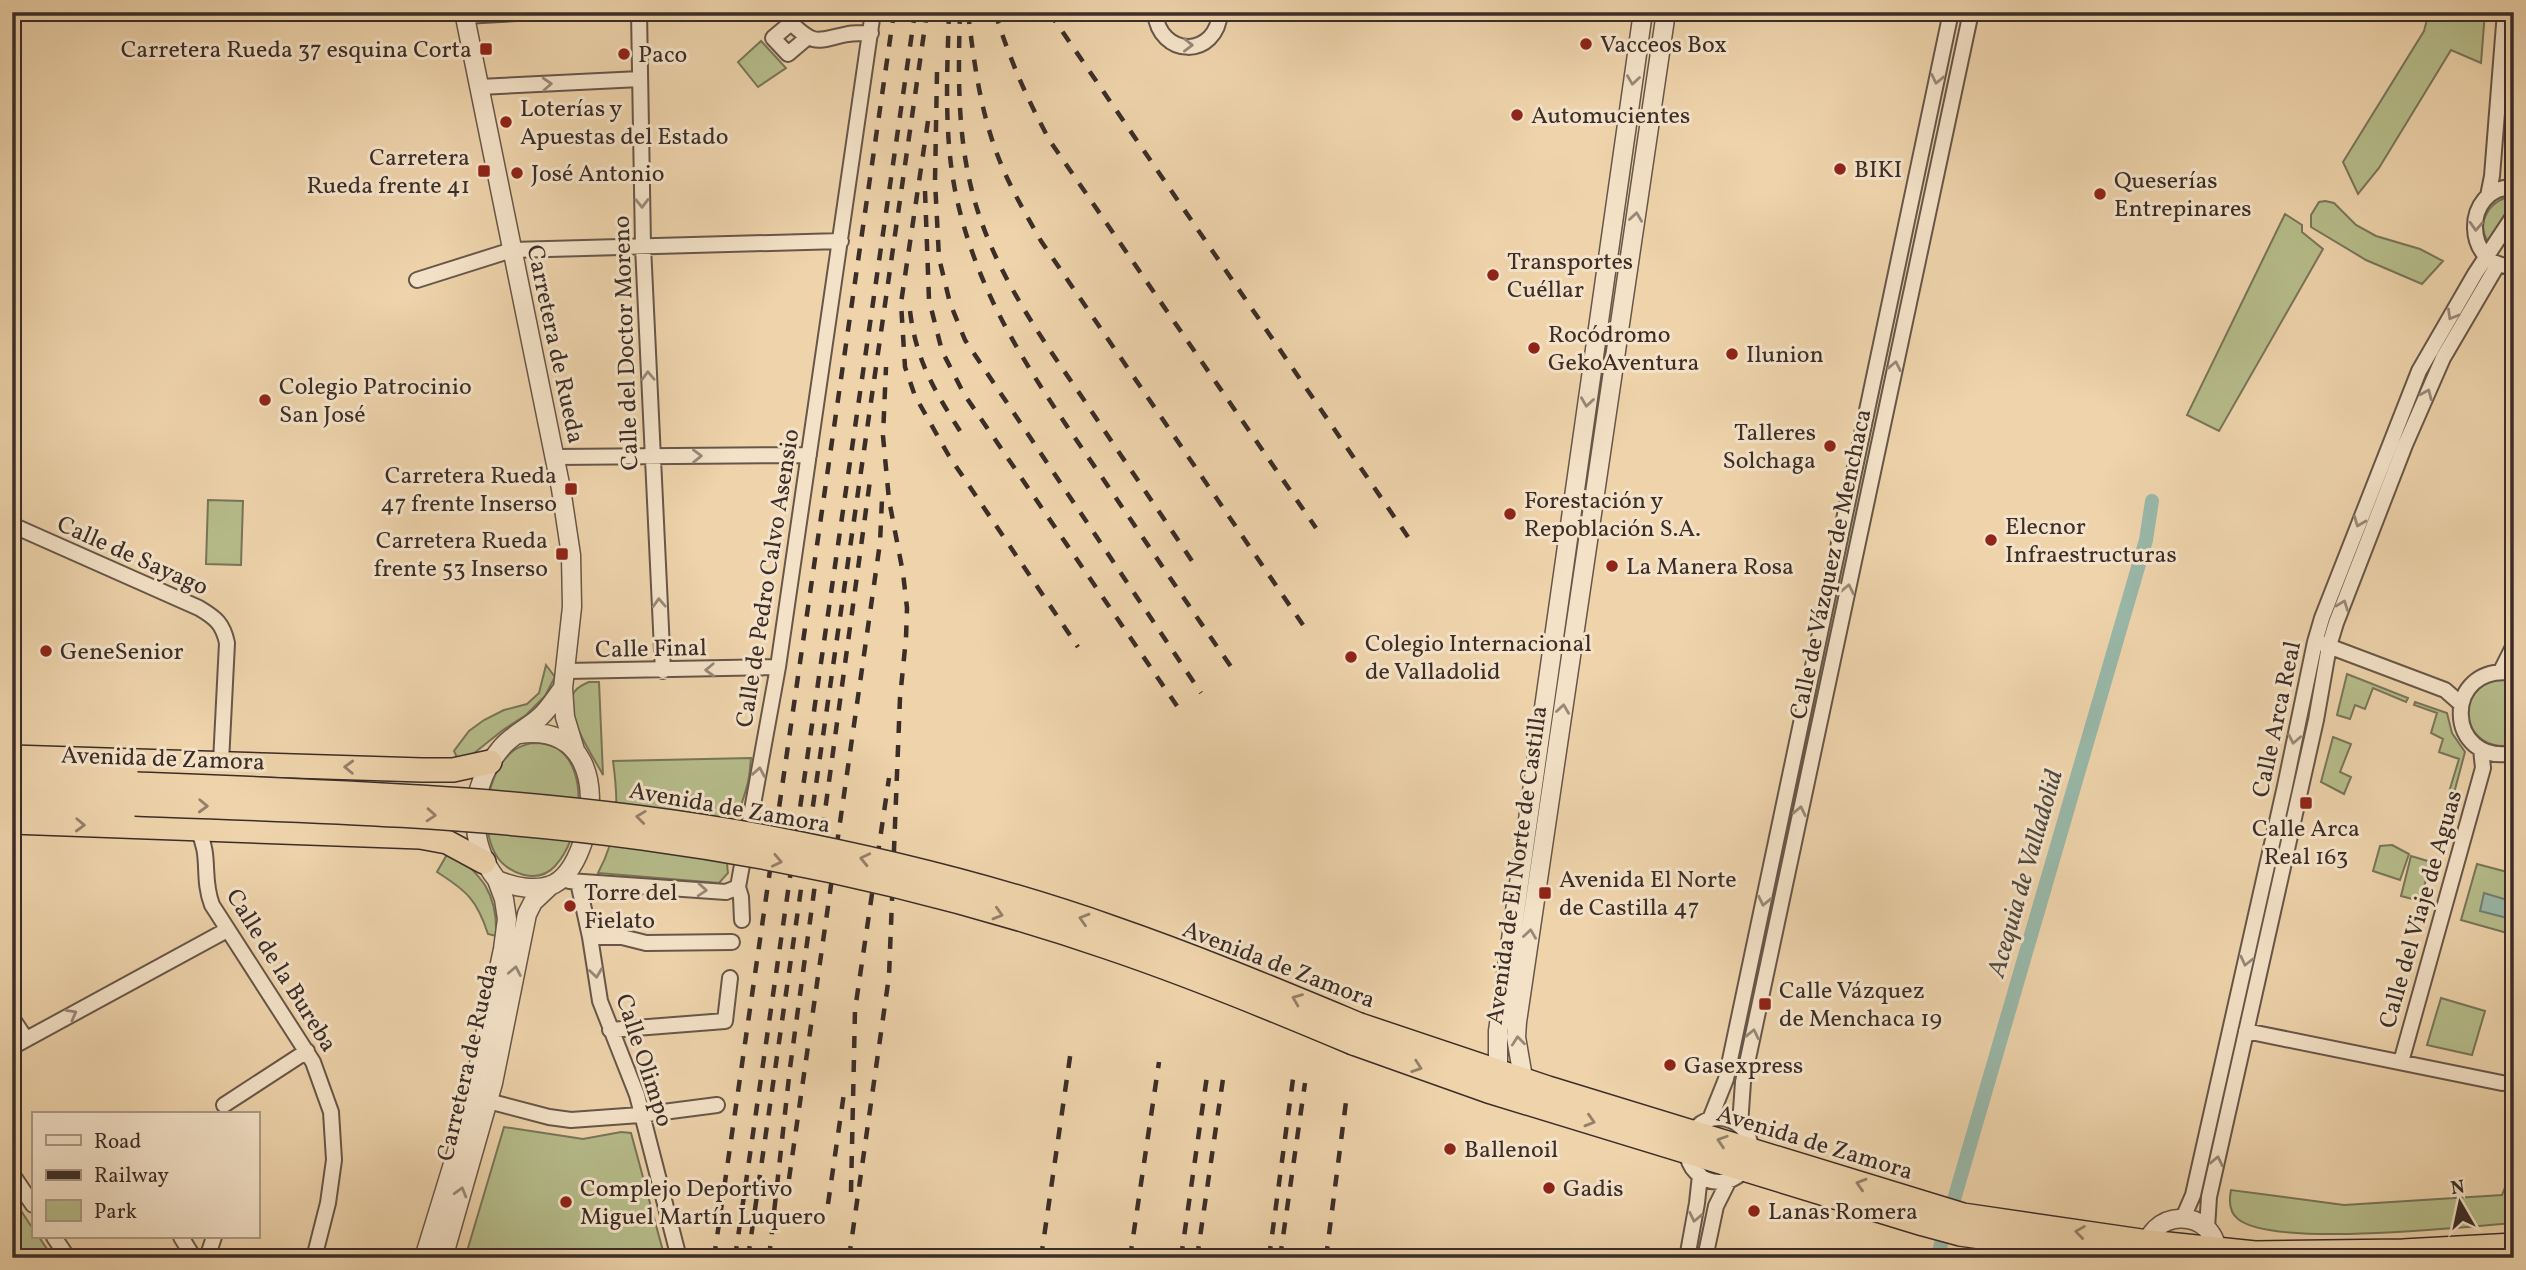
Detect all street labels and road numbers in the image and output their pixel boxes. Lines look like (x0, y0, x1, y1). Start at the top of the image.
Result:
street label: Calle del Doctor Moreno (606, 215, 648, 471)
street label: Carretera de Rueda (516, 242, 592, 447)
street label: Calle de Vázquez de Menchaca (1782, 406, 1881, 723)
street label: Calle de Pedro Calvo Asensio (729, 427, 809, 730)
street label: Calle de Sayago (51, 508, 213, 605)
street label: Calle Final (595, 632, 707, 668)
street label: Calle Arca Real (2245, 638, 2311, 801)
street label: Avenida de El Norte de Castilla (1479, 704, 1557, 1027)
street label: Avenida de Zamora (60, 739, 265, 781)
street label: Avenida de Zamora (626, 775, 833, 843)
street label: Calle del Viaje de Aguas (2372, 786, 2472, 1033)
street label: Calle de la Bureba (216, 883, 344, 1059)
street label: Avenida de Zamora (1177, 913, 1380, 1018)
street label: Carretera de Rueda (430, 960, 508, 1165)
street label: Calle Olimpo (606, 990, 681, 1131)
street label: Avenida de Zamora (1712, 1098, 1917, 1190)

